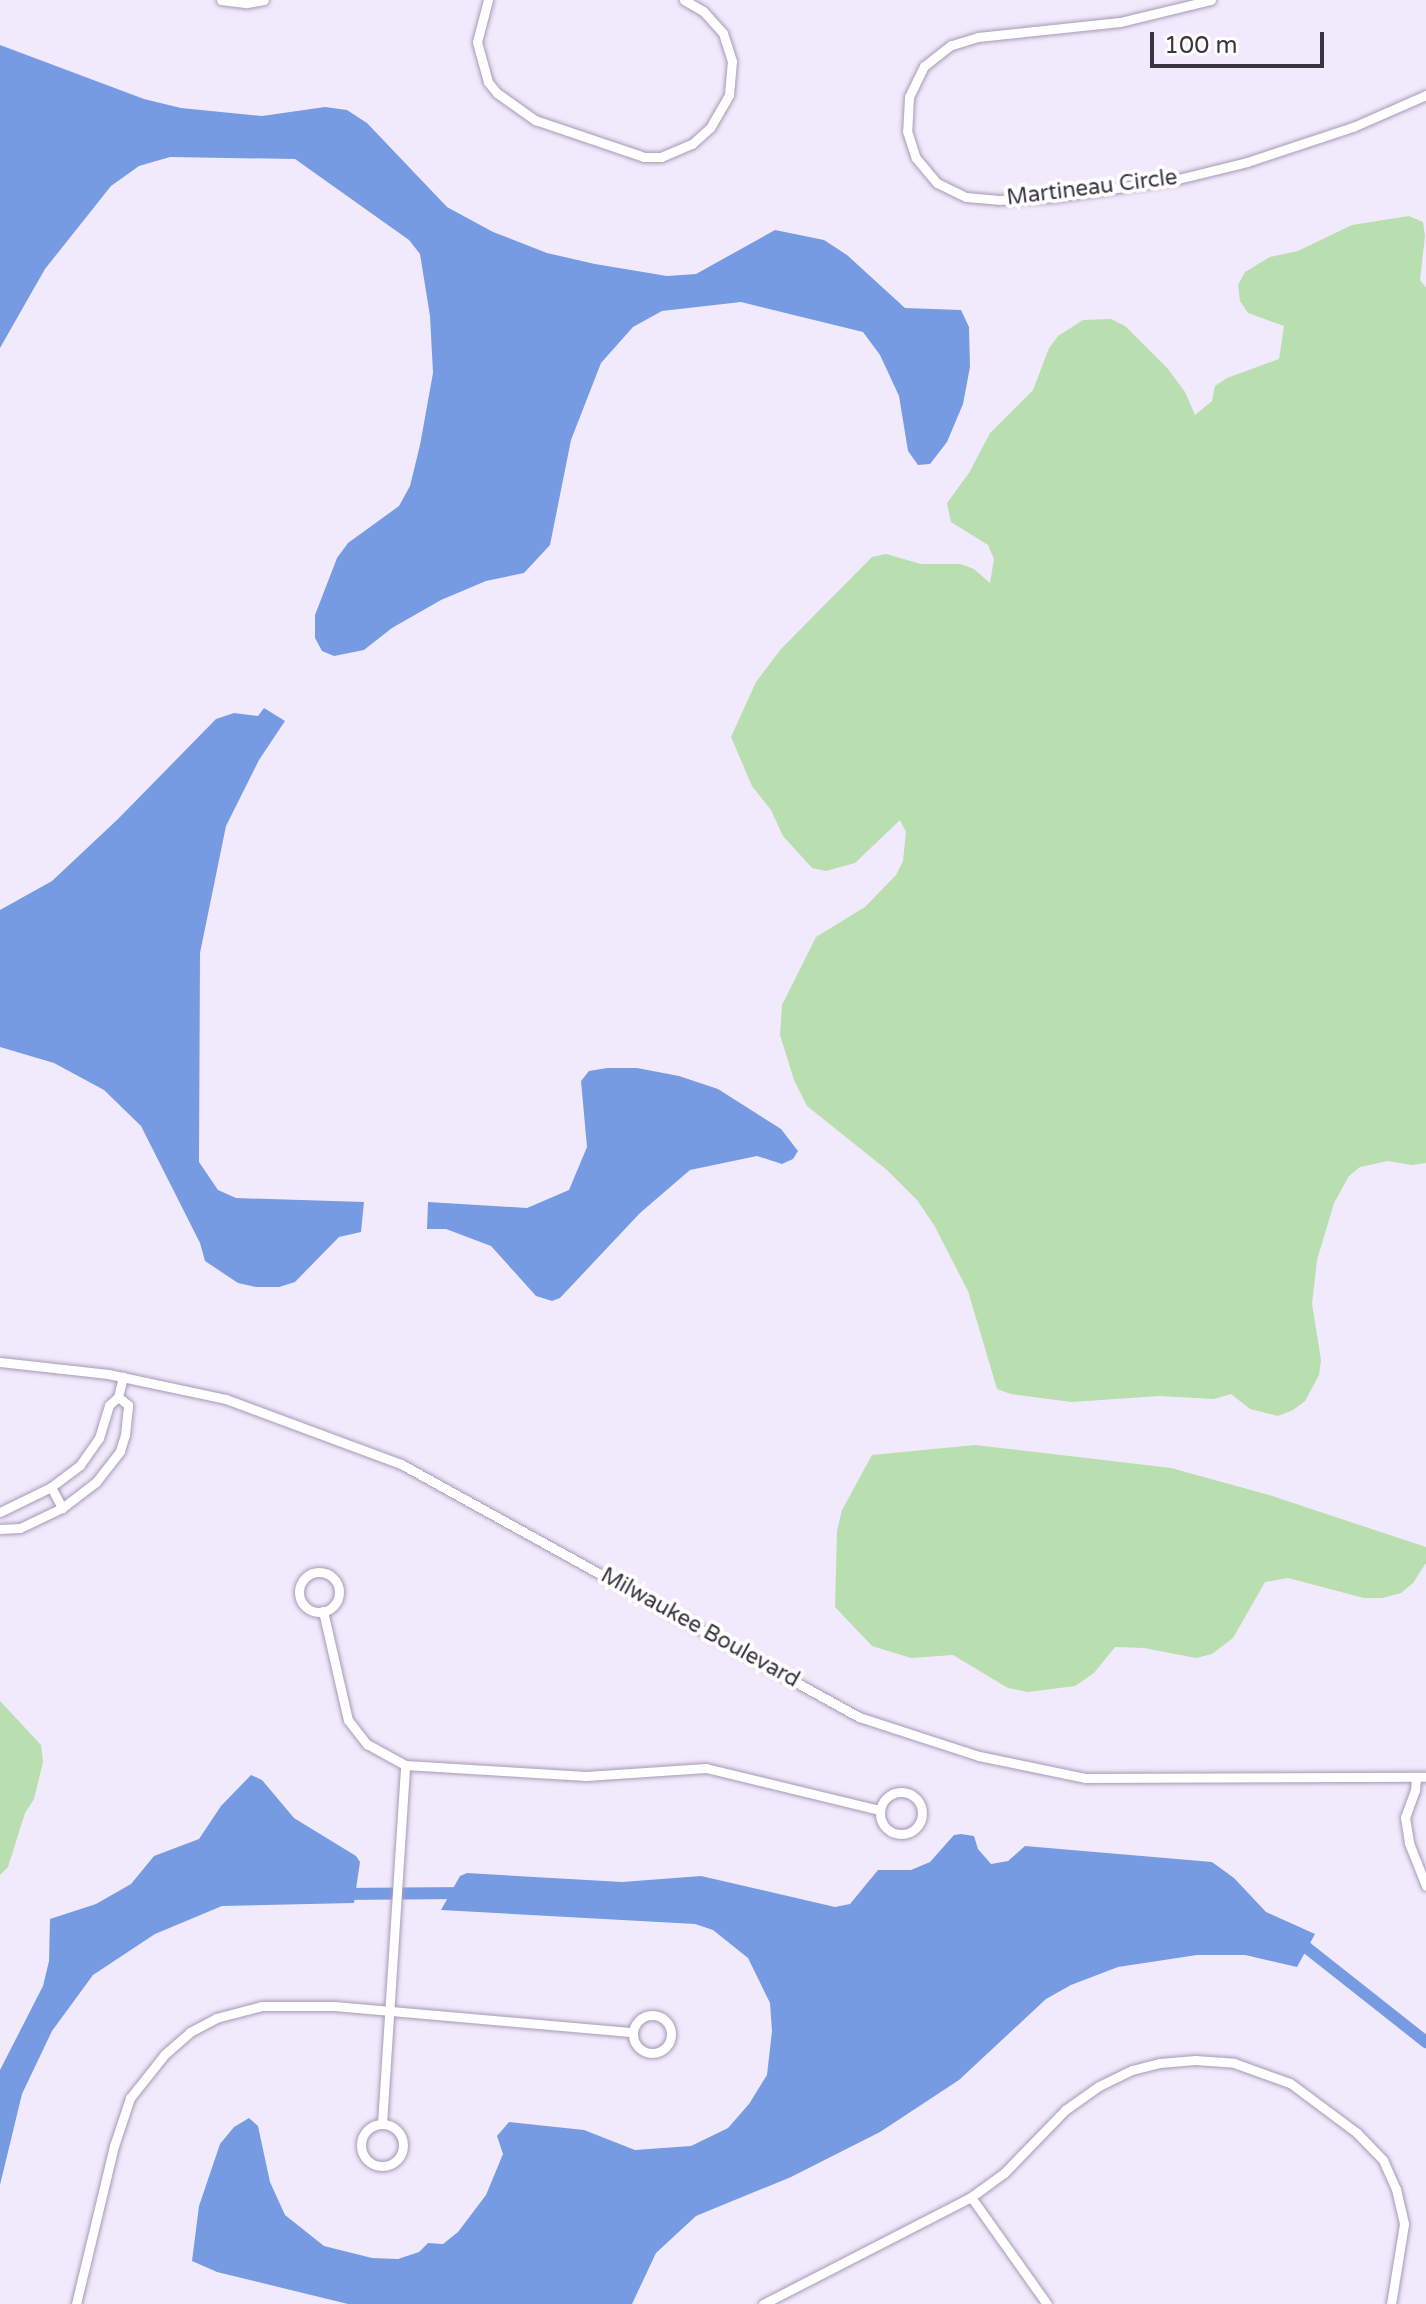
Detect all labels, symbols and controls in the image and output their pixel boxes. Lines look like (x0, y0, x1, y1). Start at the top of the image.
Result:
scale bar (1154, 16, 1328, 66)
text: 100 m (1164, 31, 1238, 60)
street label: Martineau Circle (1005, 164, 1179, 212)
street label: Milwaukee Boulevard (596, 1562, 804, 1694)

